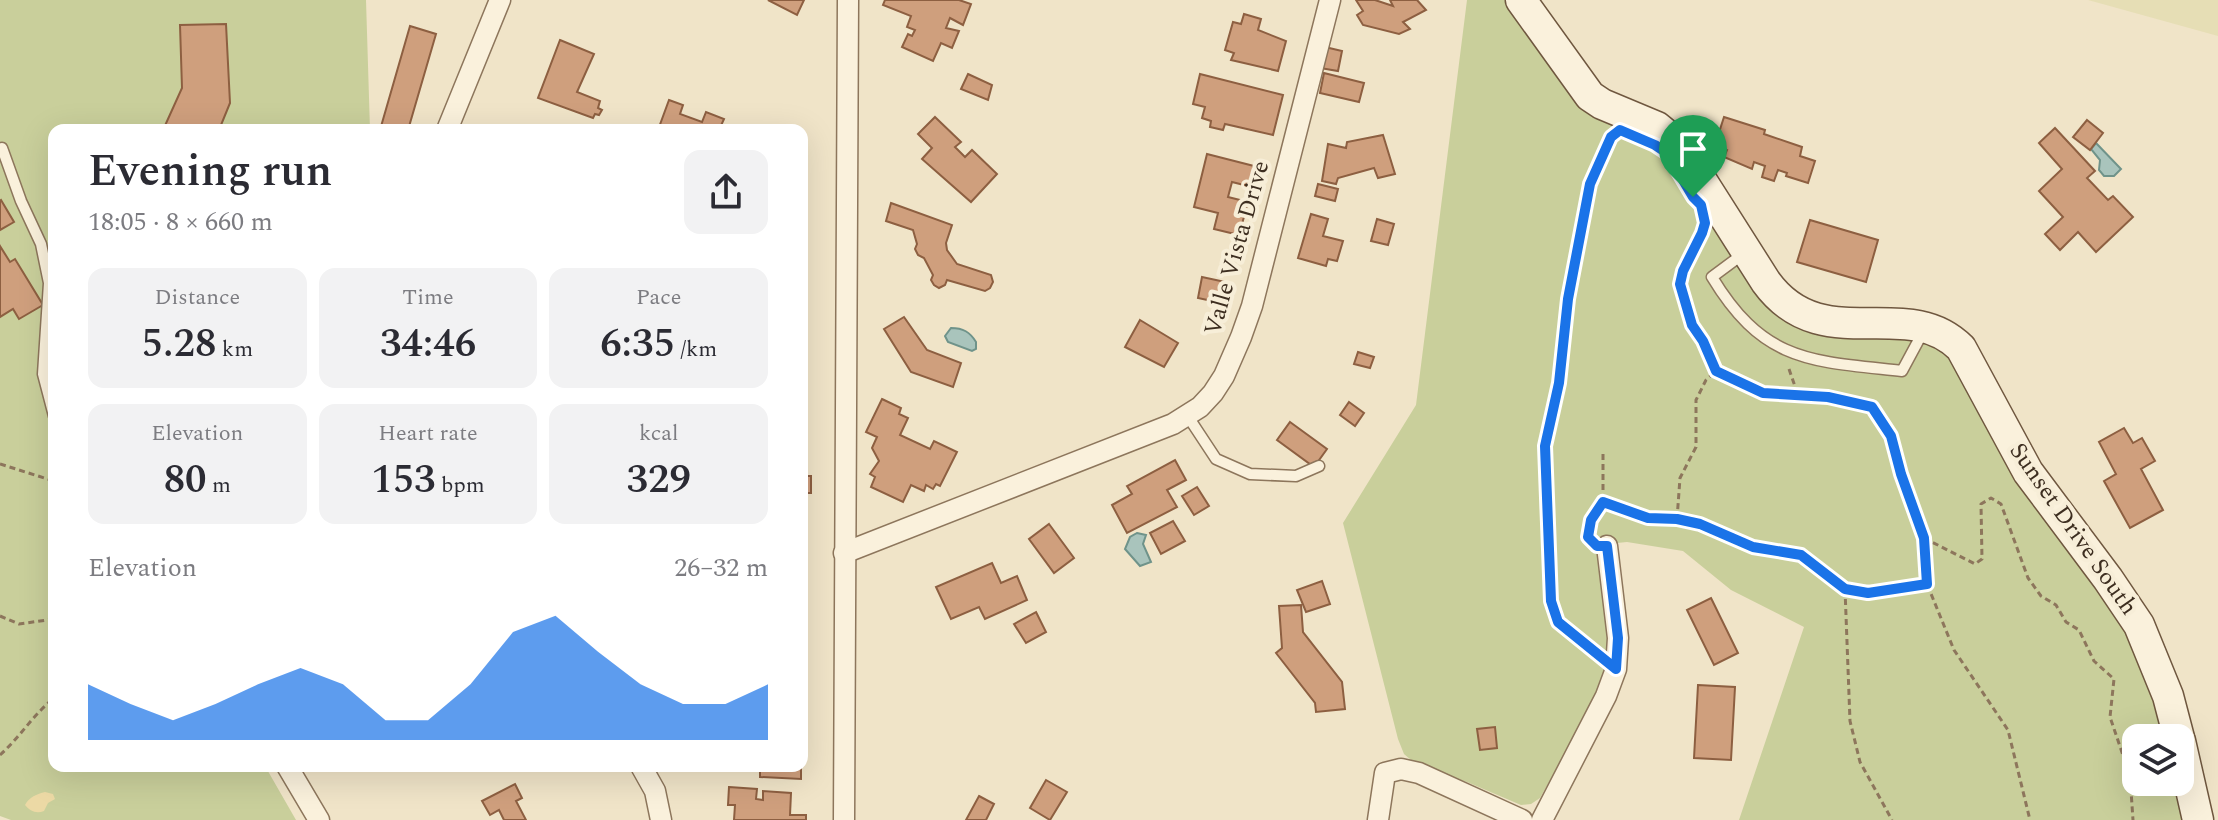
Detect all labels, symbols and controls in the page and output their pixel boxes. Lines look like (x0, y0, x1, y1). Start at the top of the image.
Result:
pin (1659, 115, 1727, 197)
icon: arrive (1671, 127, 1715, 171)
text: Evening run (88, 138, 332, 205)
button: share (684, 150, 768, 234)
street label: Valle Vista Drive (1195, 156, 1279, 340)
text: 18:05 · 8 × 660 m (88, 202, 273, 242)
text: Distance (154, 281, 240, 314)
text: Time (402, 281, 454, 314)
text: Pace (636, 281, 681, 314)
text: 5.28 (142, 314, 216, 375)
text: 34:46 (380, 314, 476, 375)
text: 6:35 (600, 314, 675, 375)
text: km (216, 333, 253, 366)
text: /km (675, 333, 717, 366)
text: Elevation (151, 417, 243, 450)
text: Heart rate (378, 417, 478, 450)
text: kcal (639, 417, 678, 450)
street label: Sunset Drive South (2000, 435, 2146, 623)
text: 80 (164, 450, 207, 511)
text: 153 (371, 450, 436, 511)
text: 329 (627, 450, 691, 511)
text: m (207, 469, 231, 502)
text: bpm (436, 469, 485, 502)
text: Elevation (88, 548, 197, 588)
text: 26–32 m (674, 548, 768, 588)
map controls (2122, 724, 2194, 796)
button: layers (2122, 724, 2194, 796)

